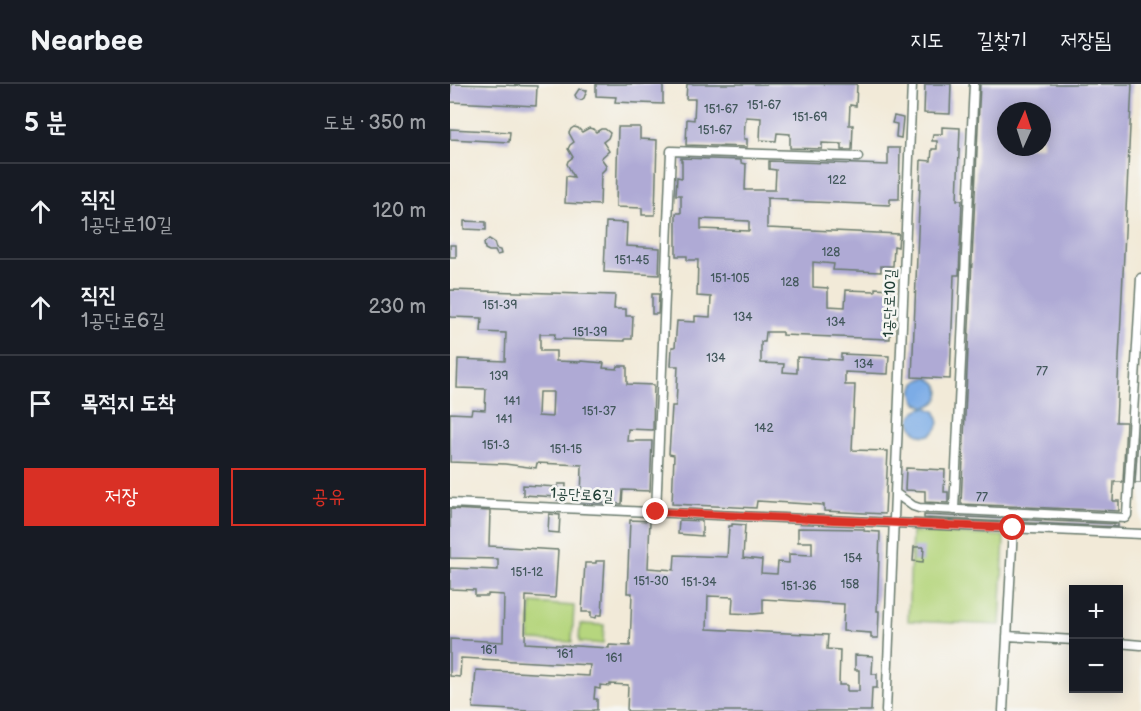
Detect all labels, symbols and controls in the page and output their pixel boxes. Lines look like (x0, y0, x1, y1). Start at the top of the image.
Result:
text: Nearbee (30, 25, 143, 58)
text: 지도 (910, 28, 944, 53)
text: 길찾기 (977, 28, 1027, 53)
text: 저장됨 (1060, 28, 1111, 53)
house number: 151-67 (747, 98, 781, 113)
house number: 151-67 (704, 102, 738, 117)
north arrow (997, 102, 1051, 156)
text: 5 분 (24, 108, 67, 139)
house number: 151-69 (793, 110, 827, 125)
text: 도보 · 350 m (323, 111, 426, 135)
house number: 151-67 (698, 123, 732, 138)
house number: 122 (828, 173, 846, 188)
text: 직진 (81, 186, 116, 213)
icon: ahead (24, 195, 57, 228)
text: 120 m (373, 199, 426, 223)
text: 1공단로10길 (81, 213, 173, 237)
house number: 128 (822, 245, 840, 260)
house number: 151-45 (615, 253, 649, 268)
street label: 1공단로10길 (879, 268, 901, 338)
house number: 151-105 (710, 271, 750, 286)
house number: 128 (781, 275, 799, 290)
text: 직진 (81, 282, 116, 309)
icon: ahead (24, 291, 57, 324)
text: 230 m (369, 295, 426, 319)
house number: 151-39 (483, 298, 517, 313)
text: 1공단로6길 (81, 309, 165, 333)
house number: 134 (733, 310, 753, 325)
house number: 134 (826, 315, 846, 330)
house number: 151-39 (573, 325, 607, 340)
house number: 134 (706, 351, 726, 366)
house number: 134 (854, 357, 874, 372)
house number: 77 (1036, 364, 1048, 379)
house number: 139 (490, 369, 509, 384)
icon: arrive (24, 387, 57, 420)
text: 목적지 도착 (81, 390, 175, 417)
house number: 141 (504, 394, 520, 409)
house number: 151-37 (582, 404, 616, 419)
house number: 141 (496, 412, 512, 427)
house number: 142 (754, 421, 774, 436)
house number: 151-3 (482, 438, 510, 453)
house number: 151-15 (550, 442, 582, 457)
button: 저장 (24, 468, 219, 526)
button: 공유 (231, 468, 426, 526)
street label: 1공단로6길 (550, 484, 614, 506)
house number: 77 (976, 490, 988, 505)
route end (642, 498, 668, 524)
route start (999, 514, 1025, 540)
house number: 154 (844, 551, 863, 566)
house number: 151-12 (511, 565, 543, 580)
house number: 151-30 (634, 574, 669, 589)
house number: 151-34 (681, 575, 717, 590)
house number: 158 (841, 577, 859, 592)
house number: 151-36 (781, 579, 817, 594)
map controls (1069, 585, 1123, 693)
button: + (1069, 585, 1123, 639)
button: − (1069, 639, 1123, 693)
house number: 161 (481, 643, 497, 658)
house number: 161 (557, 647, 573, 662)
house number: 161 (606, 651, 622, 666)

